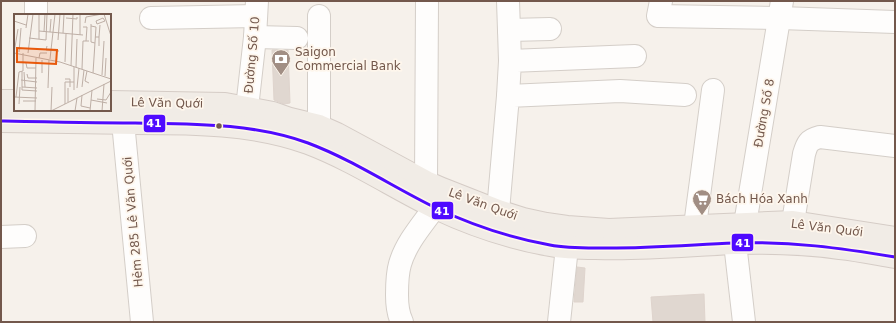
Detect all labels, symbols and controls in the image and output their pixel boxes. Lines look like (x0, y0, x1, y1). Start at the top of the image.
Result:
inset map (14, 14, 111, 111)
street label: Đường Số 10 (242, 16, 262, 94)
place label: Saigon Commercial Bank (295, 45, 401, 73)
bank icon: Saigon Commercial Bank (270, 48, 292, 76)
street label: Đường Số 8 (751, 77, 777, 149)
street label: Lê Văn Quới (131, 95, 203, 111)
line badge: 41 (143, 114, 166, 133)
text: 41 (146, 117, 162, 130)
unlabelled marker (214, 121, 224, 131)
street label: Hẻm 285 Lê Văn Quới (120, 156, 146, 288)
street label: Lê Văn Quới (447, 185, 519, 223)
supermarket icon: Bách Hóa Xanh (691, 188, 713, 216)
place label: Bách Hóa Xanh (716, 192, 808, 206)
line badge: 41 (431, 201, 454, 220)
text: 41 (434, 205, 450, 218)
street label: Lê Văn Quới (790, 217, 864, 239)
line badge: 41 (731, 233, 754, 252)
text: 41 (735, 237, 751, 250)

